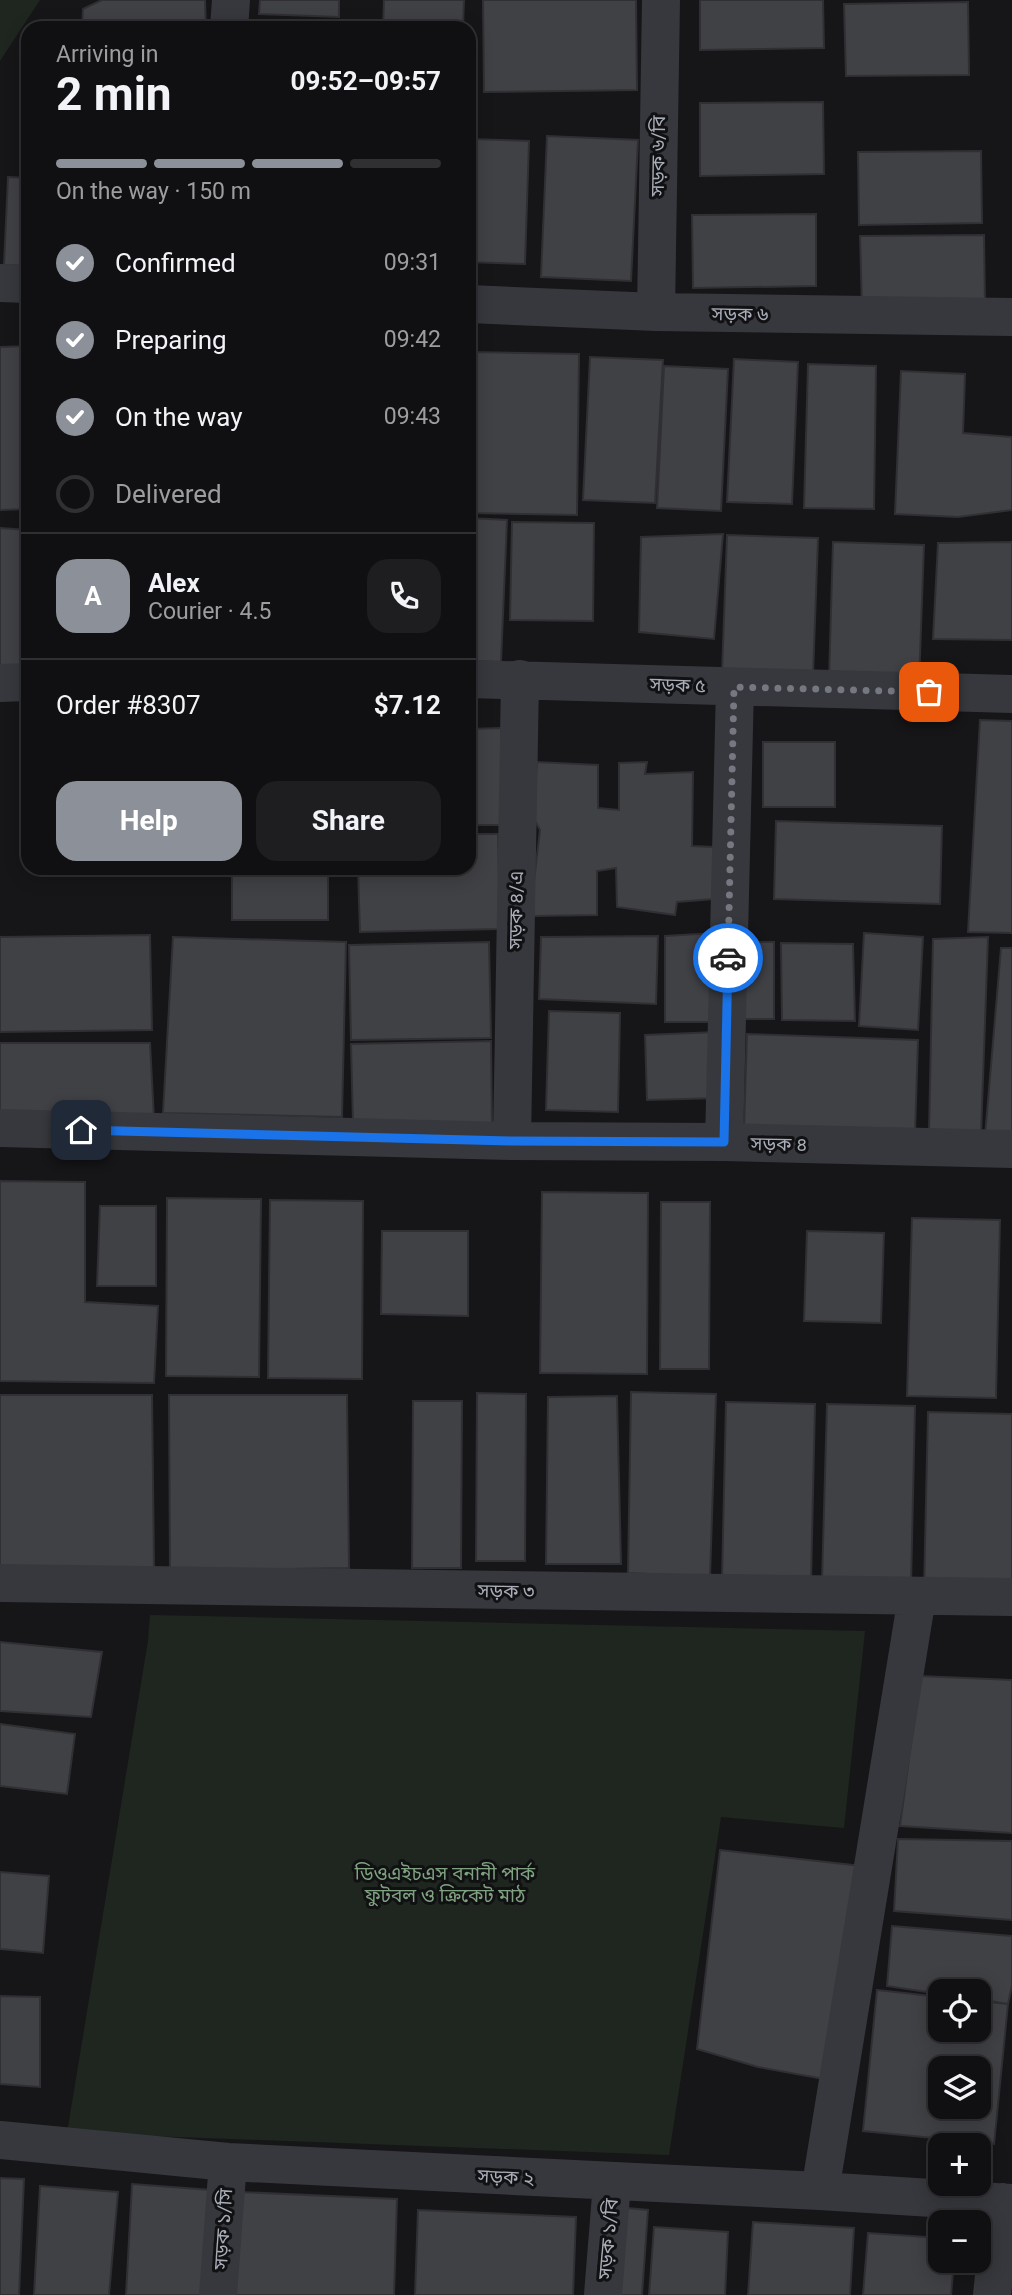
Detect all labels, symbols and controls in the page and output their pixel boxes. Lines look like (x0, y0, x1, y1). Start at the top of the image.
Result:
text: Arriving in (56, 41, 159, 68)
text: 09:52–09:57 (291, 66, 441, 96)
text: 2 min (56, 67, 172, 121)
street label: সড়ক ৬/বি (646, 115, 670, 198)
text: On the way · 150 m (56, 178, 251, 205)
icon: check (56, 244, 94, 282)
text: Confirmed (115, 248, 236, 278)
text: 09:31 (384, 249, 441, 276)
street label: সড়ক ৬ (710, 302, 769, 326)
icon: check (56, 321, 94, 359)
text: Preparing (115, 325, 227, 355)
text: 09:42 (384, 326, 441, 353)
icon: check (56, 398, 94, 436)
text: On the way (115, 402, 243, 432)
text: 09:43 (384, 403, 441, 430)
text: Delivered (115, 479, 222, 509)
button: phone (367, 559, 441, 633)
text: Alex (148, 568, 200, 598)
text: A (84, 581, 102, 611)
text: Courier · 4.5 (148, 598, 271, 625)
pin (899, 662, 959, 722)
street label: সড়ক ৫ (648, 672, 707, 697)
icon: bag (910, 673, 948, 711)
text: Order #8307 (56, 690, 201, 720)
text: $7.12 (374, 690, 441, 720)
button: Help (56, 781, 242, 861)
button: Share (256, 781, 441, 861)
street label: সড়ক ৪/এ (504, 871, 528, 950)
courier (693, 923, 763, 993)
icon: car (709, 939, 747, 977)
pin (51, 1100, 111, 1160)
icon: home (62, 1111, 100, 1149)
street label: সড়ক ৪ (749, 1132, 808, 1156)
street label: সড়ক ৩ (476, 1579, 535, 1603)
park label: ডিওএইচএস বনানী পার্ক ফুটবল ও ক্রিকেট মাঠ (354, 1862, 536, 1907)
map controls (928, 1979, 991, 2273)
button: locate (928, 1979, 991, 2042)
button: layers (928, 2056, 991, 2119)
button: + (928, 2133, 991, 2196)
street label: সড়ক ২ (476, 2164, 535, 2190)
street label: সড়ক ১/সি (209, 2186, 237, 2271)
street label: সড়ক ১/বি (593, 2197, 623, 2281)
button: − (928, 2210, 991, 2273)

